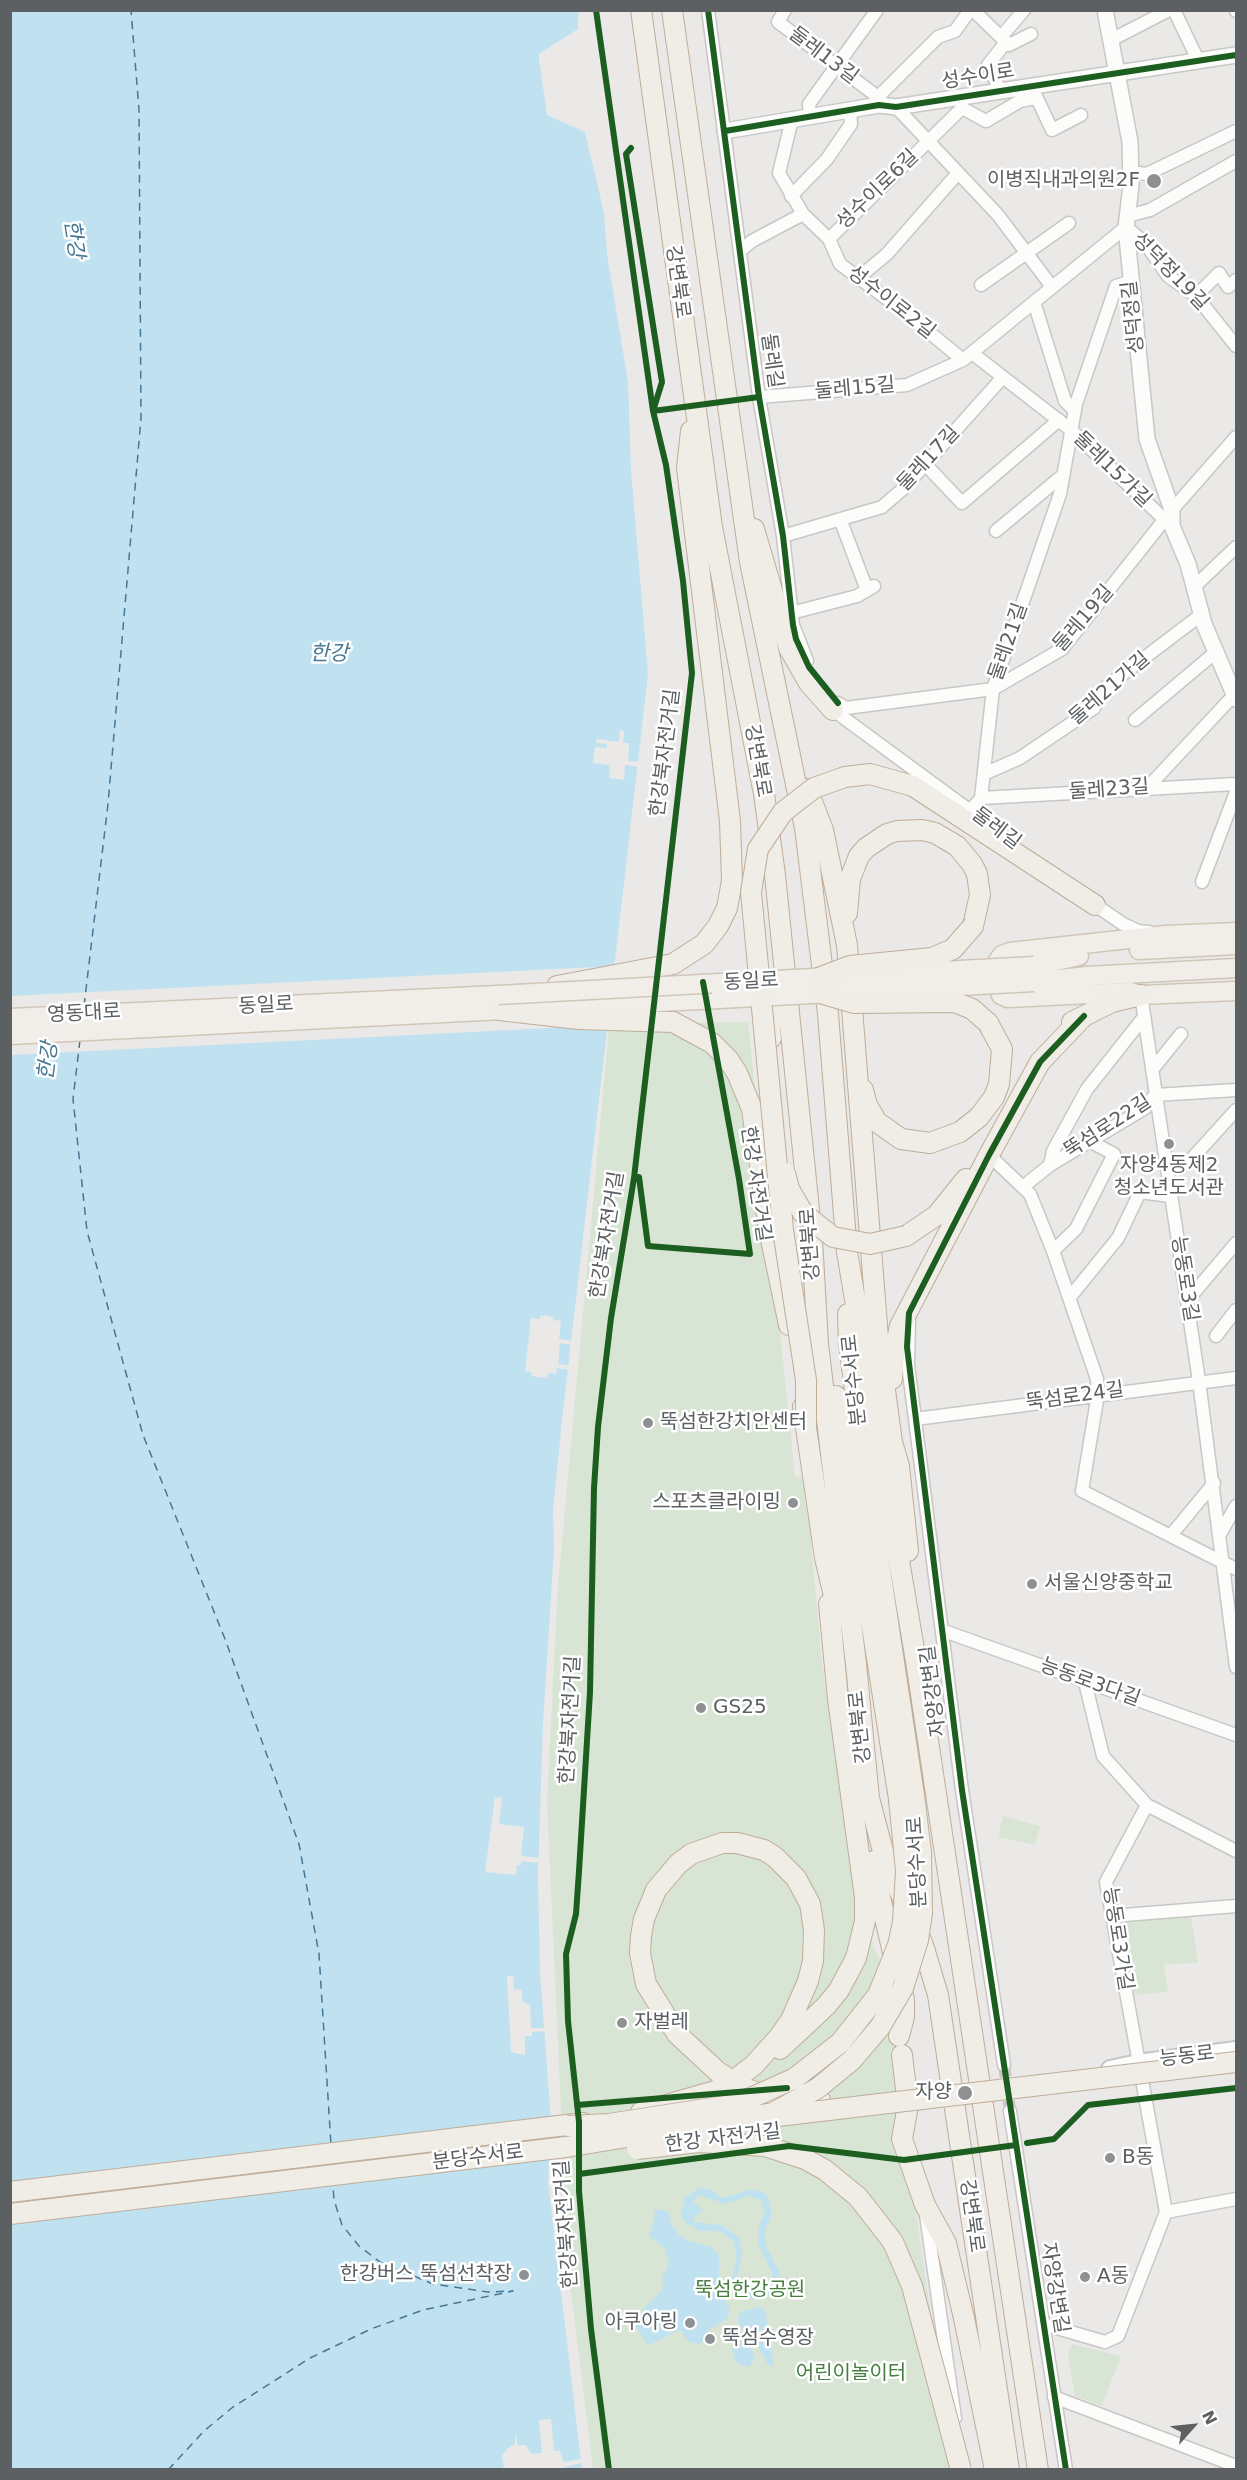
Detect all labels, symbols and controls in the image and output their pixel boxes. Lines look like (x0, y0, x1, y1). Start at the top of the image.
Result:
street label: 둘레13길 (784, 22, 862, 90)
street label: 성수이로 (940, 59, 1016, 95)
street label: 성수이로6길 (832, 145, 924, 235)
place label: 이병직내과의원2F (987, 169, 1140, 193)
marker: 이병직내과의원2F (1145, 172, 1163, 190)
water label: 한강 (58, 218, 88, 260)
street label: 성덕정19길 (1127, 228, 1213, 316)
street label: 강변북로 (660, 244, 694, 320)
street label: 성수이로2길 (842, 261, 940, 345)
street label: 성덕정길 (1118, 279, 1150, 355)
street label: 둘레길 (755, 332, 787, 390)
street label: 둘레15길 (814, 374, 896, 404)
street label: 둘레17길 (893, 421, 965, 497)
street label: 둘레15가길 (1068, 427, 1156, 513)
street label: 둘레19길 (1048, 581, 1120, 657)
street label: 둘레21길 (985, 600, 1033, 684)
water label: 한강 (310, 642, 348, 668)
street label: 둘레21가길 (1065, 647, 1155, 731)
street label: 한강북자전거길 (646, 688, 686, 818)
street label: 강변북로 (739, 723, 775, 799)
street label: 둘레23길 (1068, 775, 1150, 805)
street label: 둘레길 (967, 803, 1025, 855)
street label: 동일로 (723, 969, 779, 995)
street label: 동일로 (238, 993, 294, 1019)
street label: 영동대로 (47, 1000, 121, 1028)
water label: 한강 (34, 1040, 64, 1082)
street label: 뚝섬로22길 (1060, 1090, 1156, 1164)
street label: 한강 자전거길 (735, 1125, 775, 1243)
marker: 자양4동제2 청소년도서관 (1162, 1137, 1176, 1151)
place label: 자양4동제2 청소년도서관 (1114, 1154, 1224, 1201)
street label: 한강북자전거길 (586, 1170, 630, 1300)
street label: 강변북로 (796, 1206, 826, 1282)
street label: 능동로3길 (1165, 1234, 1203, 1324)
street label: 분당수서로 (838, 1333, 872, 1427)
street label: 뚝섬로24길 (1024, 1378, 1126, 1416)
place label: 뚝섬한강치안센터 (660, 1411, 807, 1435)
marker: 뚝섬한강치안센터 (641, 1416, 655, 1430)
place label: 스포츠클라이밍 (652, 1491, 781, 1515)
marker: 스포츠클라이밍 (786, 1496, 800, 1510)
place label: 서울신양중학교 (1044, 1572, 1173, 1596)
marker: 서울신양중학교 (1025, 1577, 1039, 1591)
street label: 자양강변길 (916, 1644, 952, 1738)
street label: 능동로3다길 (1037, 1654, 1143, 1712)
street label: 한강북자전거길 (556, 1655, 586, 1785)
street label: 강변북로 (845, 1689, 877, 1765)
place label: GS25 (713, 1696, 767, 1720)
marker: GS25 (694, 1701, 708, 1715)
street label: 분당수서로 (904, 1815, 932, 1909)
street label: 능동로3가길 (1097, 1885, 1137, 1993)
place label: 자벌레 (634, 2011, 689, 2035)
marker: 자벌레 (615, 2016, 629, 2030)
street label: 능동로 (1158, 2042, 1216, 2072)
place label: 자양 (915, 2081, 952, 2105)
marker: 자양 (956, 2084, 974, 2102)
street label: 한강 자전거길 (664, 2120, 782, 2158)
street label: 분당수서로 (431, 2140, 525, 2176)
place label: B동 (1122, 2146, 1154, 2170)
marker: B동 (1103, 2151, 1117, 2165)
street label: 한강북자전거길 (551, 2159, 583, 2289)
street label: 강변북로 (954, 2178, 988, 2254)
street label: 자양강변길 (1035, 2241, 1073, 2335)
place label: 한강버스 뚝섬선착장 (340, 2263, 512, 2287)
place label: A동 (1097, 2265, 1129, 2289)
marker: 한강버스 뚝섬선착장 (517, 2268, 531, 2282)
marker: A동 (1078, 2270, 1092, 2284)
park label: 뚝섬한강공원 (695, 2279, 805, 2303)
place label: 아쿠아링 (604, 2311, 678, 2335)
marker: 아쿠아링 (683, 2316, 697, 2330)
place label: 뚝섬수영장 (722, 2327, 814, 2351)
marker: 뚝섬수영장 (703, 2332, 717, 2346)
park label: 어린이놀이터 (796, 2362, 906, 2386)
north arrow (1163, 2396, 1223, 2456)
text: N (1198, 2407, 1221, 2428)

